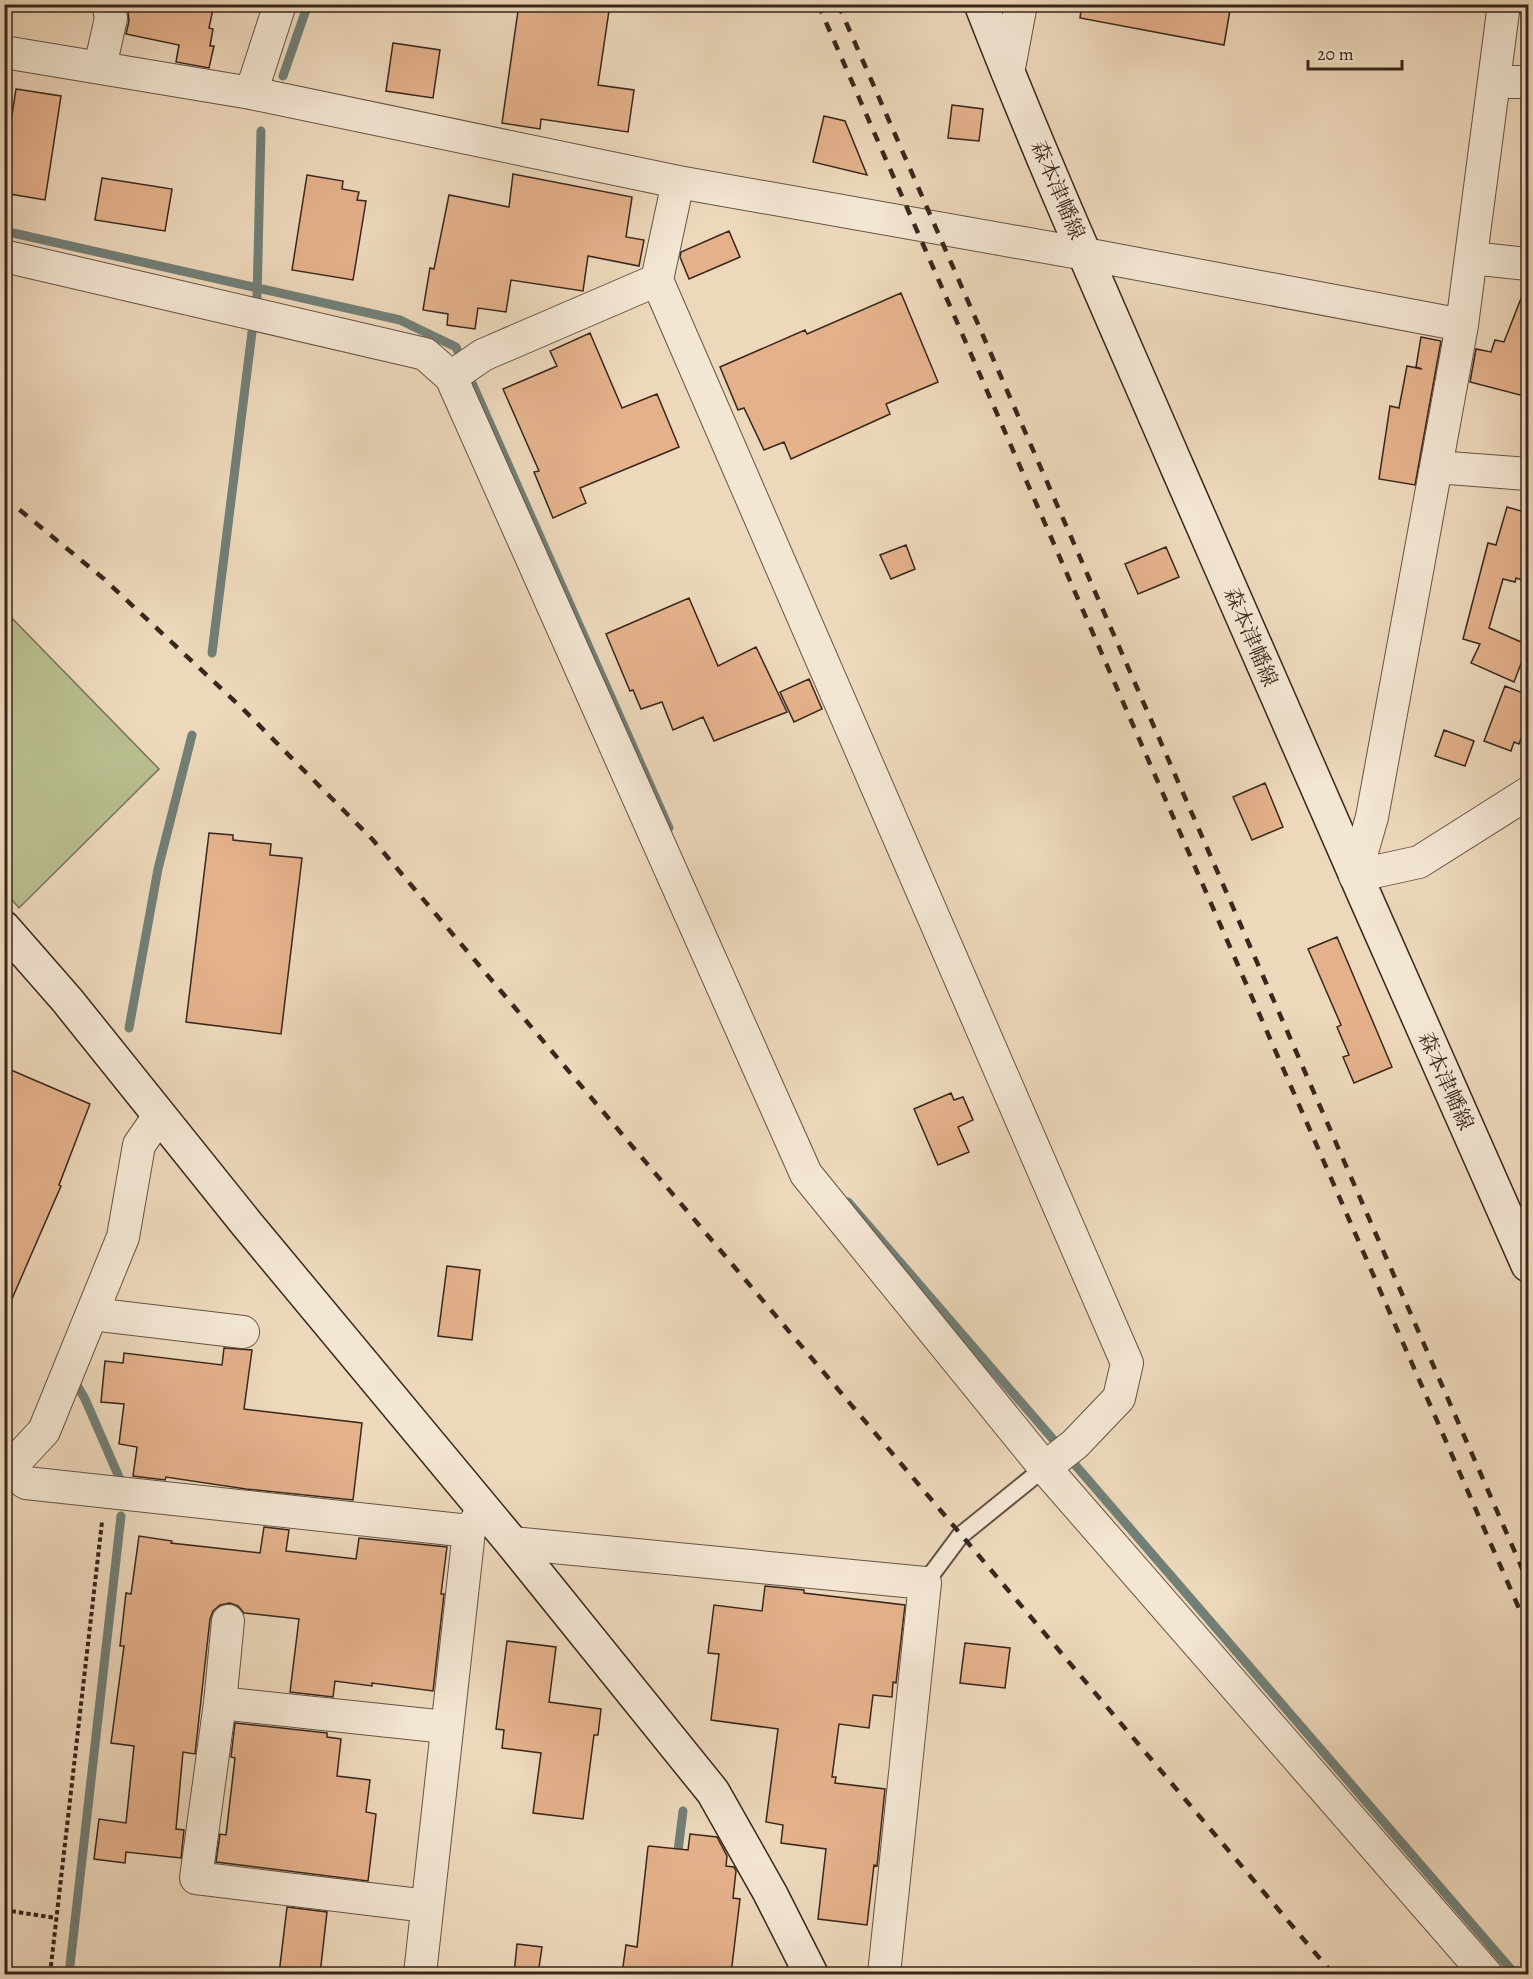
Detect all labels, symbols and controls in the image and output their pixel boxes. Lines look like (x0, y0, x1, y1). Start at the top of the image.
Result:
scale bar (1308, 33, 1402, 71)
text: 20 m (1317, 42, 1354, 66)
street label: 森本津幡線 (1025, 136, 1091, 244)
street label: 森本津幡線 (1218, 583, 1284, 691)
street label: 森本津幡線 (1412, 1027, 1480, 1135)

